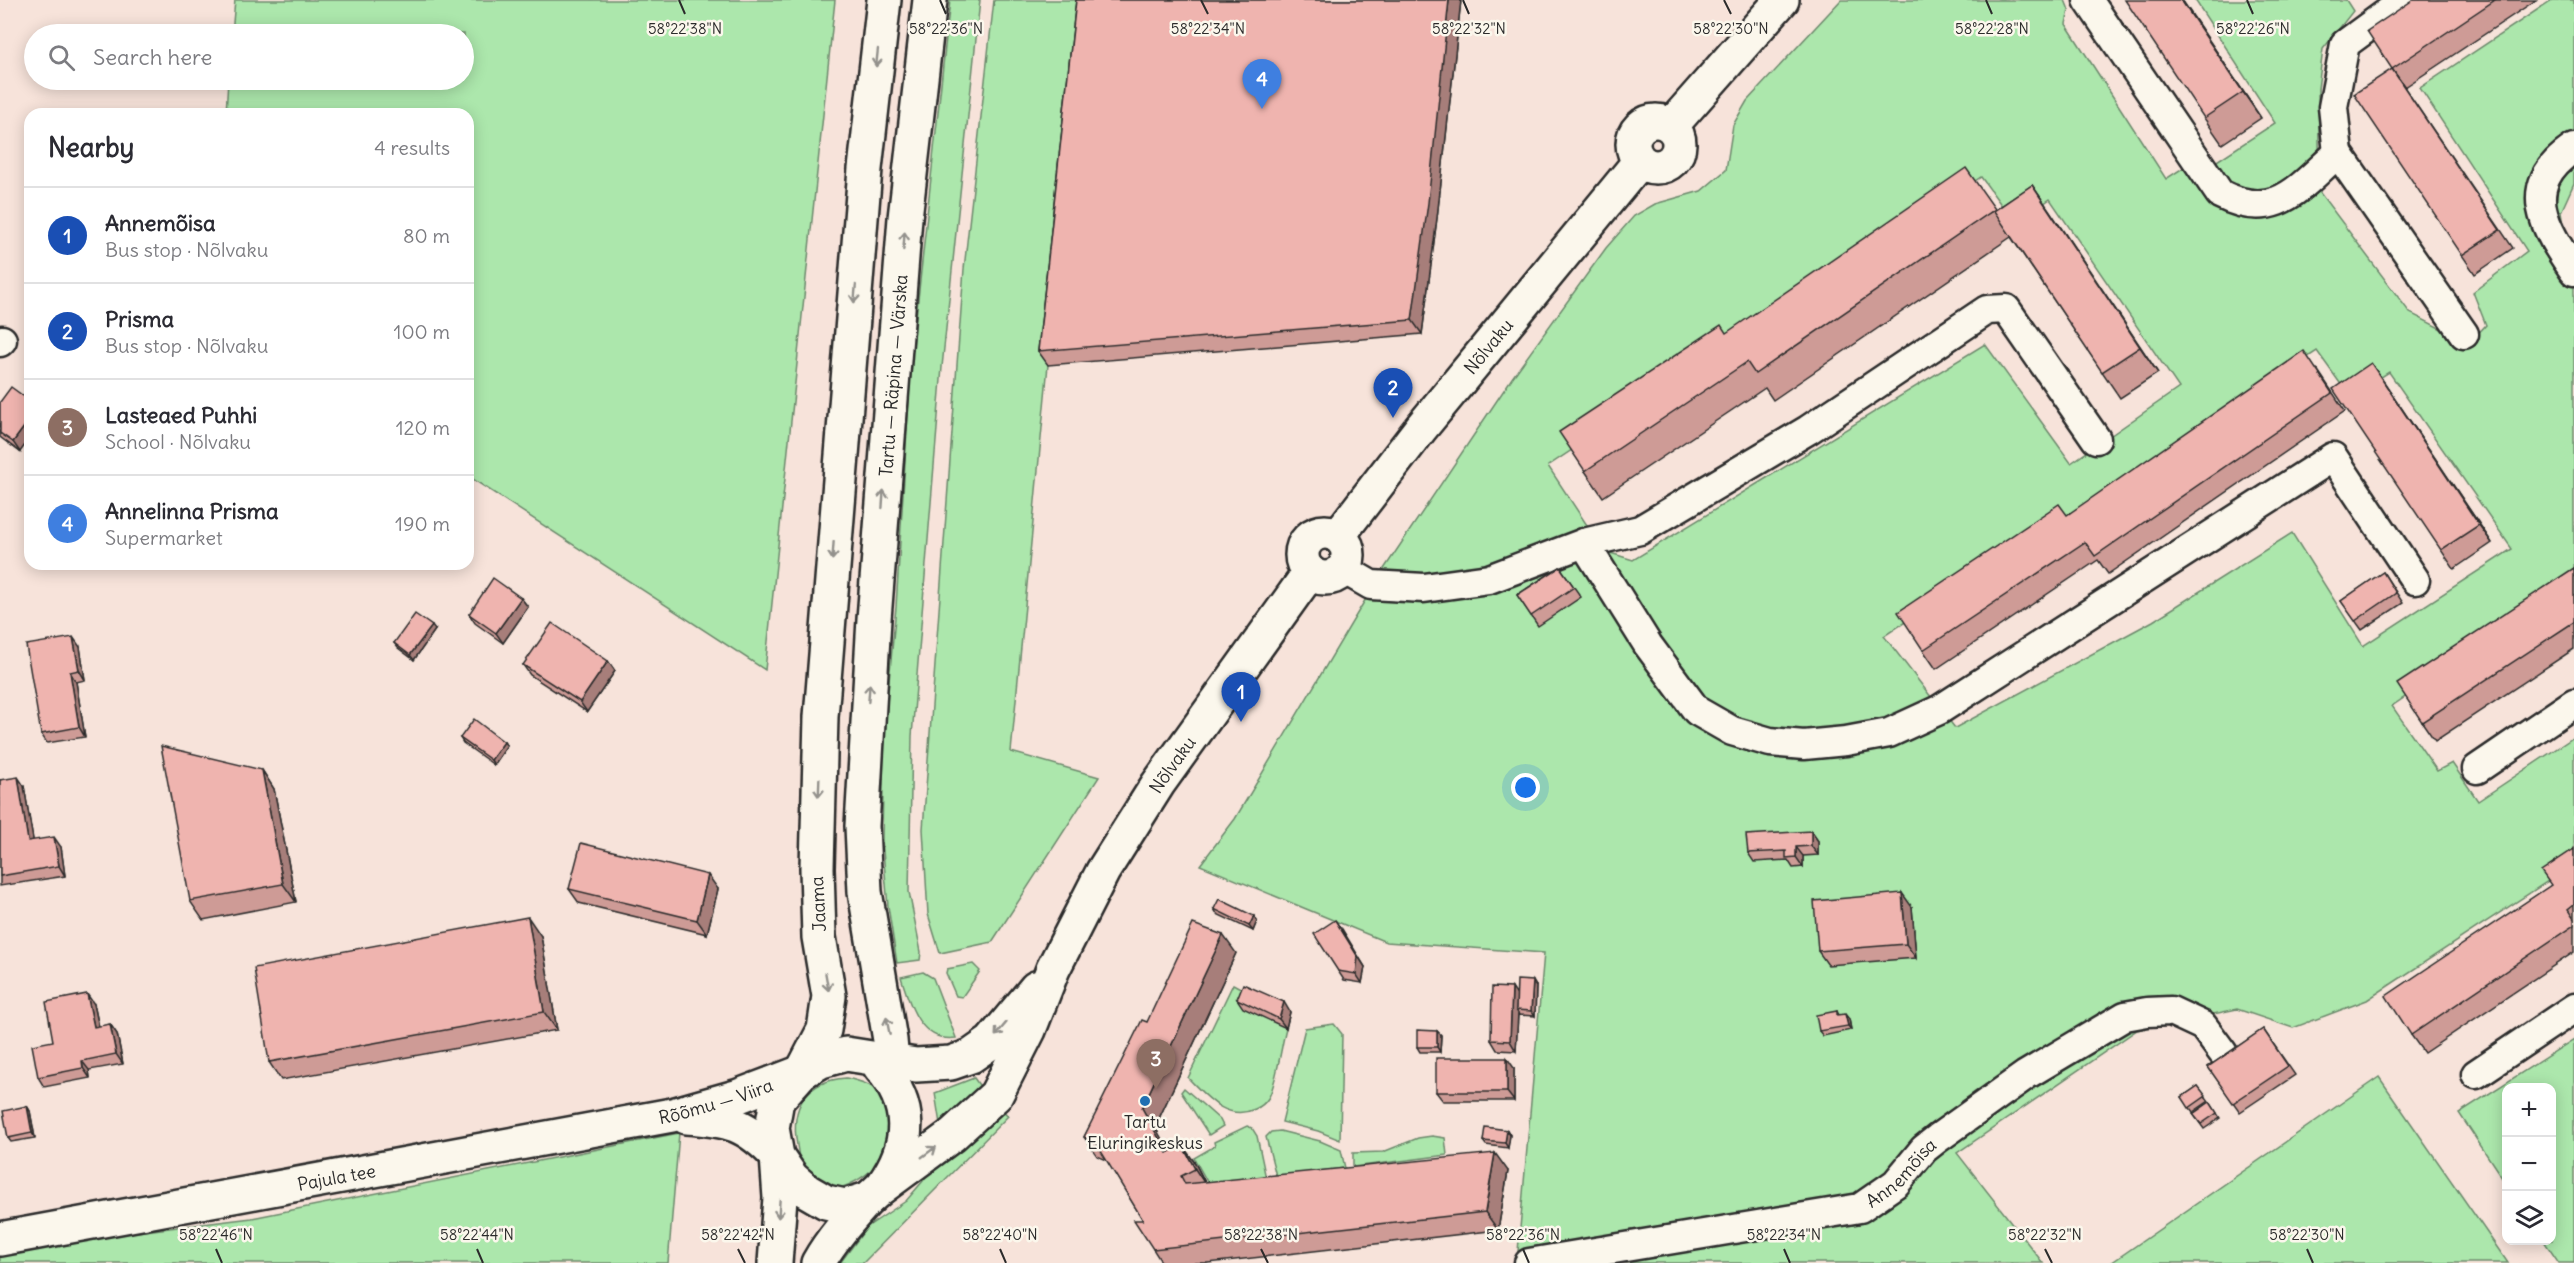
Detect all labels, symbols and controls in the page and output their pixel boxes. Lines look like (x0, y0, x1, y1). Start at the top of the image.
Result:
text: 58°22'38"N (648, 19, 722, 38)
text: 58°22'36"N (909, 19, 983, 38)
text: 58°22'34"N (1171, 19, 1245, 38)
text: 58°22'32"N (1432, 19, 1506, 38)
text: 58°22'30"N (1693, 19, 1769, 38)
text: 58°22'28"N (1955, 19, 2029, 38)
text: 58°22'26"N (2216, 19, 2290, 38)
search box (24, 24, 474, 90)
icon: search (45, 41, 78, 74)
text: Search here (93, 43, 212, 71)
one-way arrow (872, 48, 883, 68)
pin: 4 (1242, 60, 1282, 109)
text: Nearby (48, 131, 134, 164)
text: 4 results (374, 135, 450, 160)
text: Annemõisa (105, 209, 216, 237)
text: 1 (64, 223, 71, 248)
text: 80 m (403, 223, 450, 248)
one-way arrow (898, 232, 909, 252)
text: Bus stop · Nõlvaku (105, 237, 268, 262)
street label: Tartu — Räpina — Värska (874, 274, 912, 477)
one-way arrow (849, 284, 860, 303)
text: Prisma (105, 305, 174, 333)
street label: Nõlvaku (1459, 314, 1518, 379)
text: 2 (62, 319, 73, 344)
text: 100 m (393, 319, 450, 344)
text: Bus stop · Nõlvaku (105, 333, 268, 358)
pin: 2 (1374, 368, 1412, 418)
text: Lasteaed Puhhi (105, 401, 257, 429)
text: 3 (62, 415, 73, 440)
text: 120 m (396, 415, 450, 440)
text: School · Nõlvaku (105, 429, 251, 454)
one-way arrow (878, 489, 889, 509)
text: Annelinna Prisma (105, 497, 279, 525)
text: 4 (62, 511, 73, 536)
text: 190 m (395, 511, 450, 536)
text: Supermarket (105, 525, 223, 550)
one-way arrow (828, 541, 839, 561)
pin: 1 (1222, 672, 1260, 722)
one-way arrow (864, 684, 875, 704)
street label: Nõlvaku (1144, 731, 1200, 797)
your location (1511, 773, 1540, 802)
one-way arrow (814, 777, 825, 797)
street label: Jaama (805, 876, 831, 932)
one-way arrow (822, 972, 833, 991)
one-way arrow (882, 1016, 893, 1036)
one-way arrow (994, 1021, 1008, 1036)
pin: 3 (1136, 1040, 1176, 1089)
street label: Rõõmu — Viira (657, 1073, 776, 1129)
map controls (2502, 1083, 2556, 1245)
button: + (2502, 1083, 2556, 1137)
marker: Tartu Eluringikeskus (1138, 1094, 1152, 1108)
place label: Tartu Eluringikeskus (1087, 1110, 1203, 1154)
street label: Annemõisa (1861, 1133, 1940, 1212)
button: − (2502, 1137, 2556, 1191)
one-way arrow (920, 1146, 936, 1158)
street label: Pajula tee (295, 1158, 377, 1195)
button: layers (2502, 1191, 2556, 1245)
one-way arrow (773, 1199, 784, 1219)
text: 58°22'46"N (179, 1225, 253, 1244)
text: 58°22'44"N (440, 1225, 514, 1244)
text: 58°22'42"N (701, 1225, 775, 1244)
text: 58°22'40"N (962, 1225, 1038, 1244)
text: 58°22'38"N (1224, 1225, 1298, 1244)
text: 58°22'36"N (1486, 1225, 1560, 1244)
text: 58°22'34"N (1747, 1225, 1821, 1244)
text: 58°22'32"N (2008, 1225, 2082, 1244)
text: 58°22'30"N (2269, 1225, 2345, 1244)

